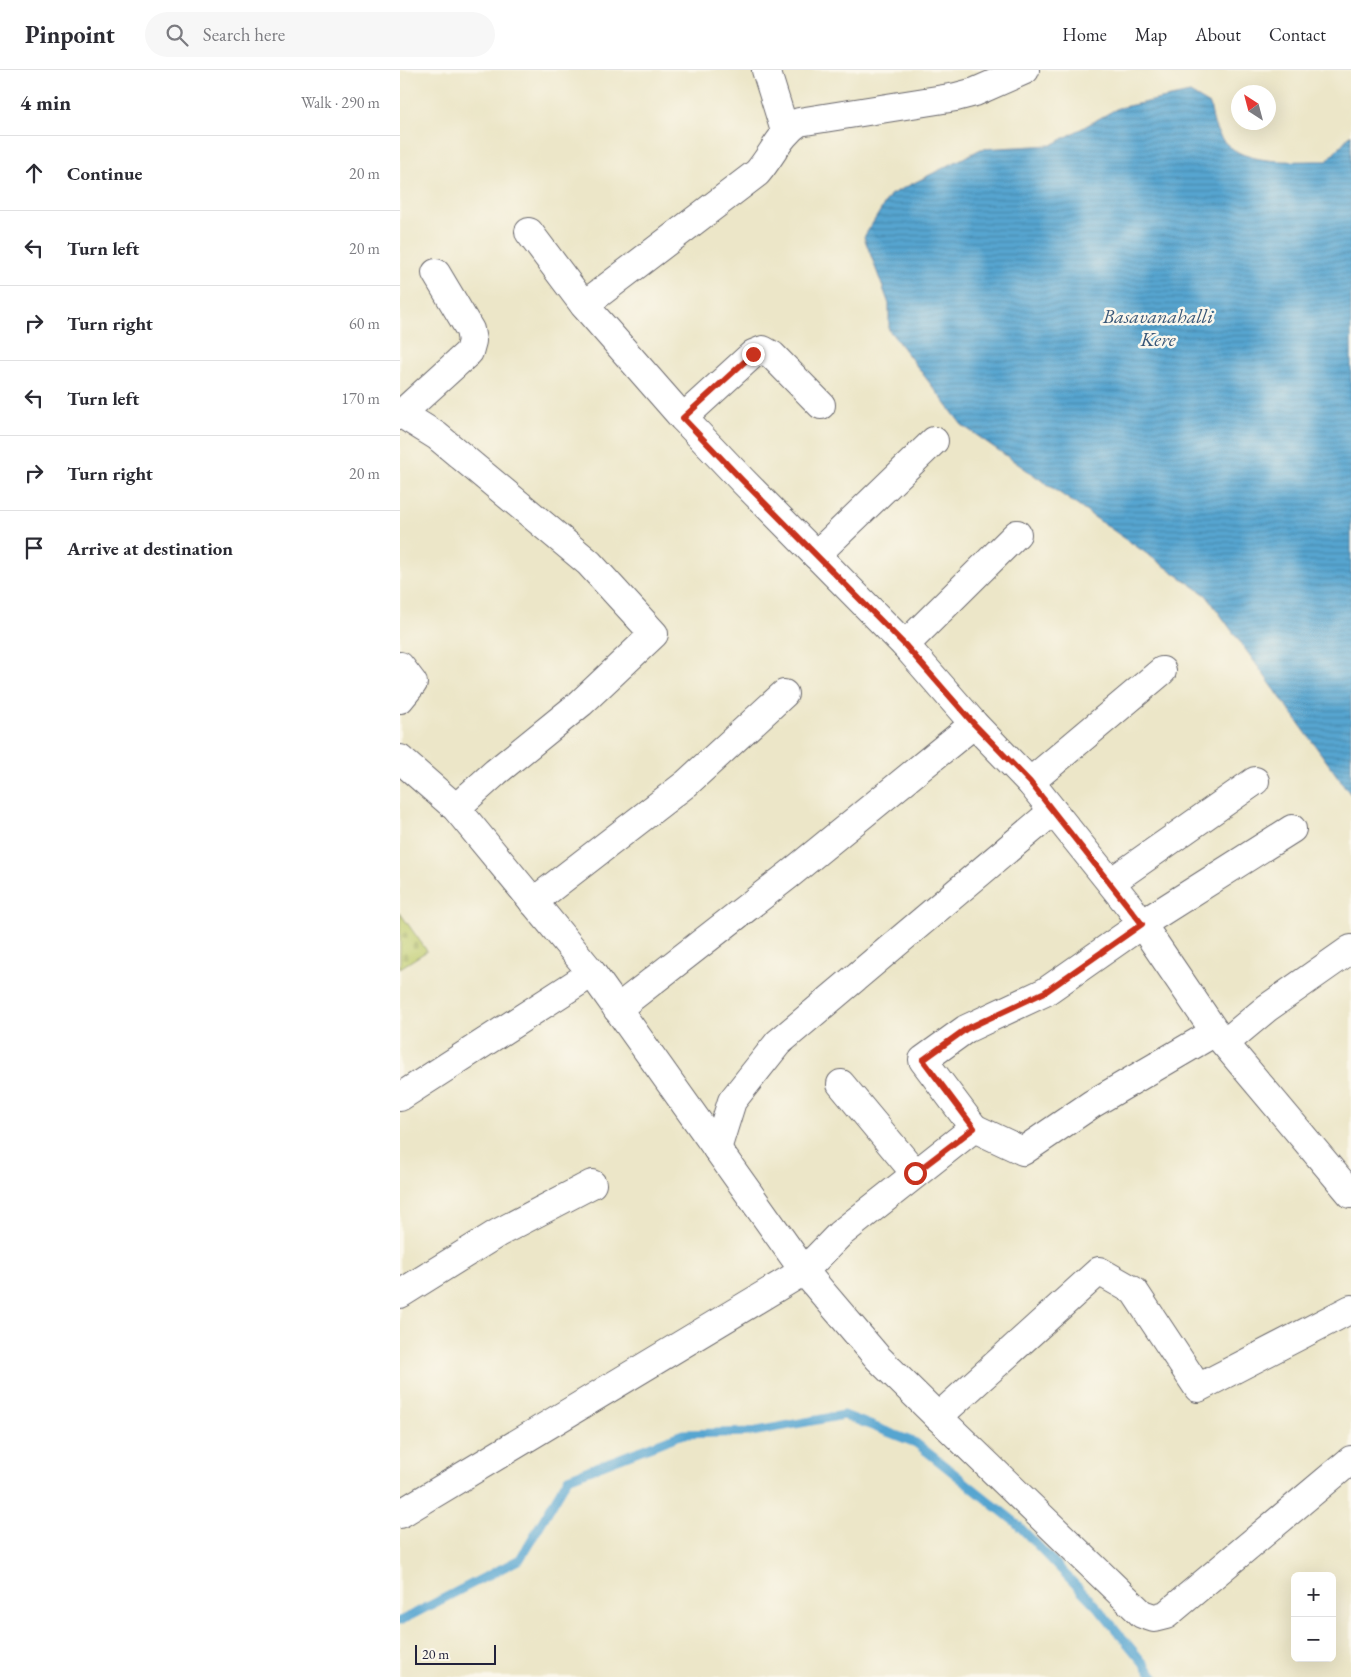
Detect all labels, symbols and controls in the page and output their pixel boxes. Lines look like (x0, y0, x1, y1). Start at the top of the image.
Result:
search box (145, 12, 495, 57)
text: Pinpoint (25, 19, 115, 50)
icon: search (163, 21, 191, 49)
text: Search here (203, 22, 285, 47)
text: Home (1062, 23, 1107, 46)
text: Map (1135, 23, 1167, 46)
text: About (1195, 23, 1241, 46)
text: Contact (1269, 23, 1326, 46)
north arrow (1231, 85, 1276, 130)
text: 4 min (20, 89, 71, 116)
text: Walk · 290 m (301, 92, 380, 113)
icon: ahead (20, 159, 48, 187)
text: Continue (67, 161, 142, 186)
text: 20 m (349, 163, 380, 184)
icon: left (20, 234, 48, 262)
text: Turn left (67, 236, 139, 261)
text: 20 m (349, 238, 380, 259)
water label: Basavanahalli Kere (1102, 303, 1214, 352)
icon: right (20, 309, 48, 337)
text: Turn right (67, 311, 153, 336)
text: 60 m (349, 313, 380, 334)
route end (742, 343, 765, 366)
icon: left (20, 384, 48, 412)
text: Turn left (67, 386, 139, 411)
text: 170 m (341, 388, 380, 409)
icon: right (20, 459, 48, 487)
text: Turn right (67, 461, 153, 486)
text: 20 m (349, 463, 380, 484)
icon: arrive (20, 534, 48, 562)
text: Arrive at destination (67, 536, 233, 561)
route start (904, 1162, 927, 1185)
map controls (1291, 1572, 1336, 1662)
button: + (1291, 1572, 1336, 1617)
button: − (1291, 1617, 1336, 1662)
scale bar (415, 1642, 496, 1665)
text: 20 m (422, 1645, 449, 1663)

